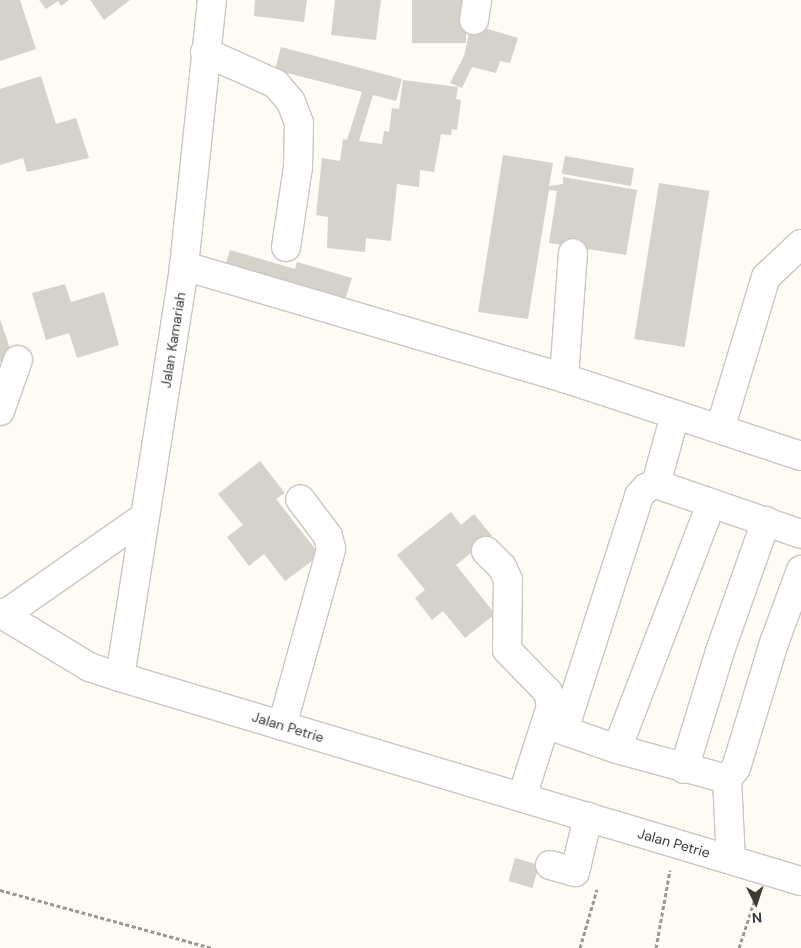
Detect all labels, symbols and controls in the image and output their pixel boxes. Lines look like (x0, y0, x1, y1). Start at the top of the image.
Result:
street label: Jalan Kamariah (157, 291, 189, 389)
street label: Jalan Petrie (250, 708, 326, 746)
street label: Jalan Petrie (636, 825, 712, 861)
north arrow (731, 878, 781, 928)
text: N (751, 909, 763, 927)

